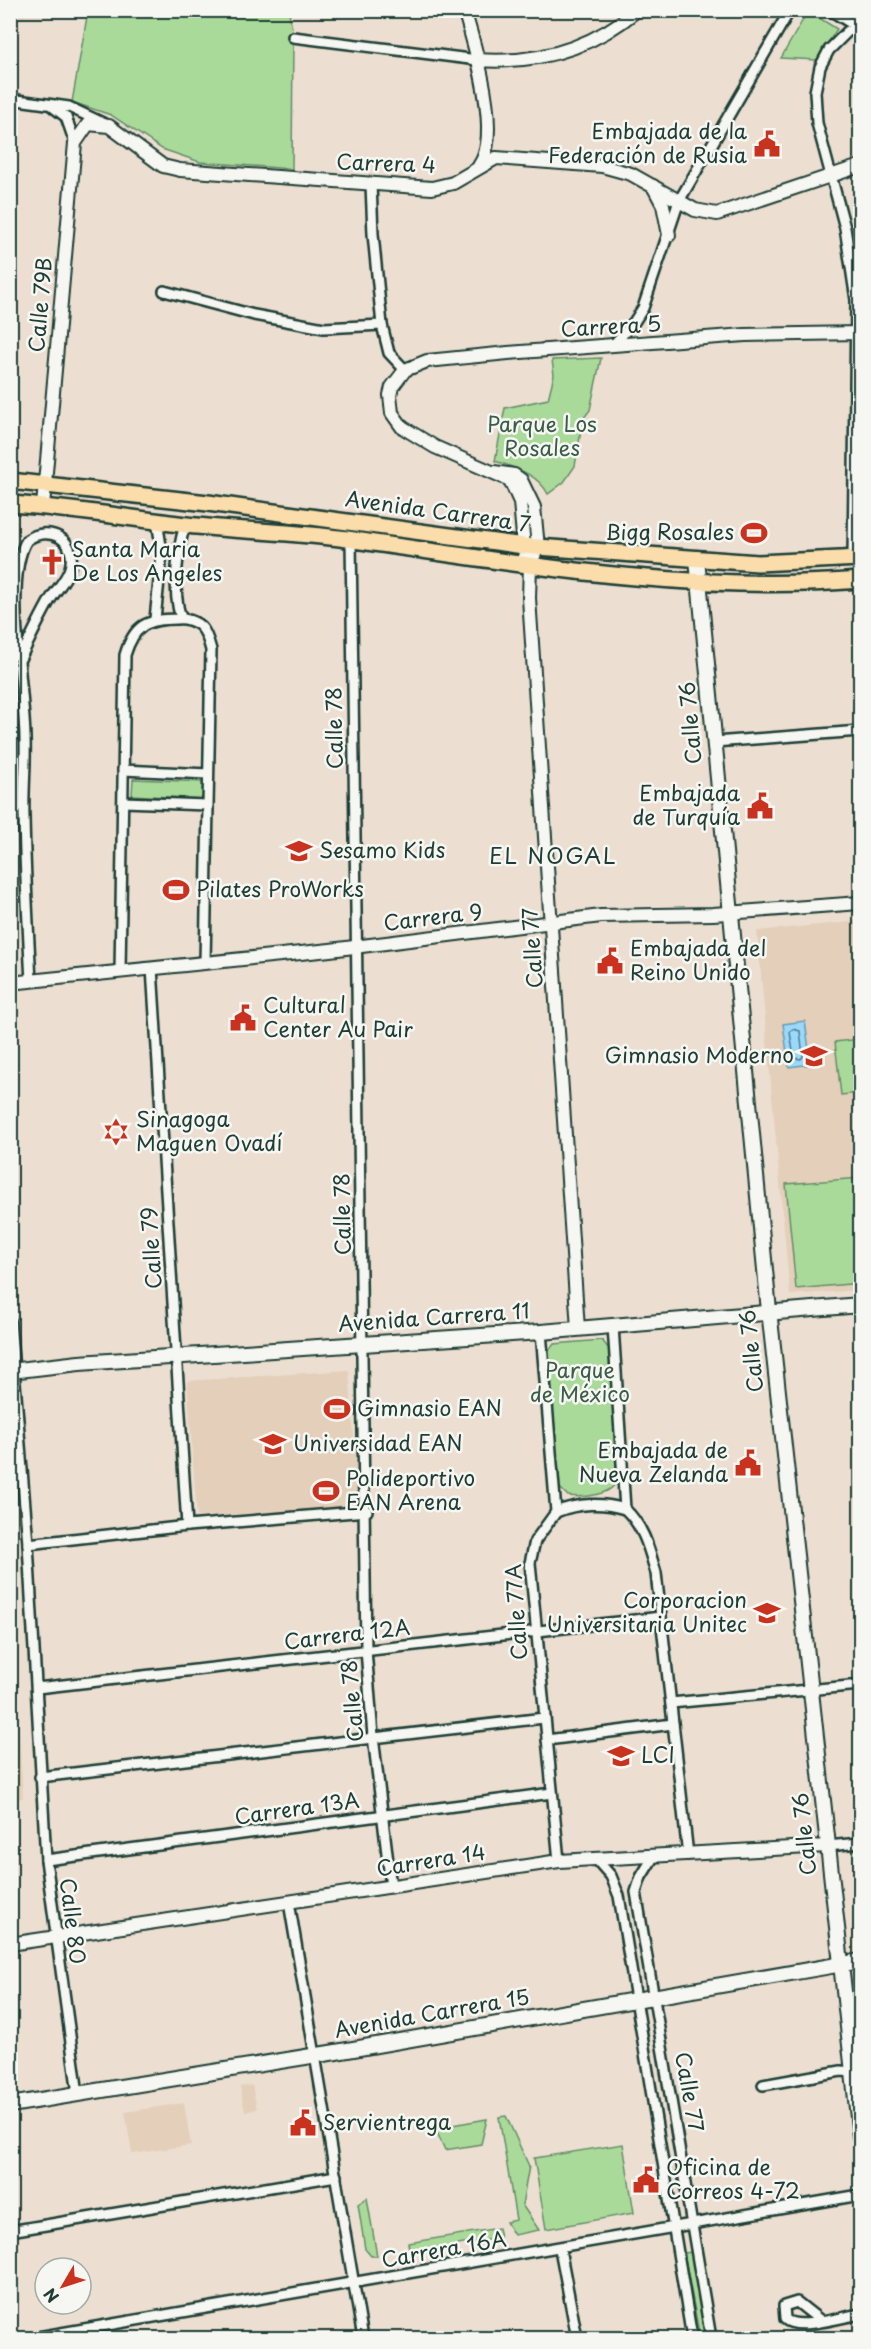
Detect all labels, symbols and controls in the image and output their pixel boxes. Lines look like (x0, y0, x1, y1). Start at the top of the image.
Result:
place label: Embajada de la Federación de Rusia (548, 114, 748, 170)
public building icon: Embajada de la Federación de Rusia (752, 129, 782, 159)
street label: Carrera 4 (336, 144, 436, 180)
street label: Calle 79B (19, 256, 59, 354)
street label: Carrera 5 (560, 306, 662, 344)
park label: Parque Los Rosales (487, 407, 597, 463)
street label: Avenida Carrera 7 (344, 481, 533, 539)
place label: Bigg Rosales (605, 515, 734, 547)
sports icon: Bigg Rosales (739, 518, 769, 548)
place label: Santa Maria De Los Angeles (72, 532, 222, 588)
church icon: Santa Maria De Los Angeles (37, 547, 67, 577)
street label: Calle 76 (669, 681, 709, 766)
street label: Calle 78 (316, 687, 350, 769)
place label: Embajada de Turquía (633, 776, 741, 832)
public building icon: Embajada de Turquía (745, 791, 775, 821)
place label: Sesamo Kids (319, 833, 445, 865)
school or university icon: Sesamo Kids (284, 836, 314, 866)
district label: EL NOGAL (489, 838, 617, 871)
place label: Pilates ProWorks (196, 872, 364, 904)
sports icon: Pilates ProWorks (161, 875, 191, 905)
street label: Carrera 9 (381, 894, 484, 938)
street label: Calle 77 (512, 907, 550, 990)
place label: Embajada del Reino Unido (630, 931, 766, 987)
public building icon: Embajada del Reino Unido (595, 946, 625, 976)
place label: Cultural Center Au Pair (263, 988, 413, 1044)
public building icon: Cultural Center Au Pair (228, 1003, 258, 1033)
place label: Gimnasio Moderno (605, 1038, 794, 1070)
school or university icon: Gimnasio Moderno (799, 1041, 829, 1071)
place label: Sinagoga Maguen Ovadí (136, 1102, 282, 1158)
synagogue icon: Sinagoga Maguen Ovadí (101, 1117, 131, 1147)
street label: Calle 78 (324, 1173, 358, 1255)
street label: Calle 79 (131, 1206, 169, 1290)
street label: Avenida Carrera 11 (337, 1293, 531, 1339)
street label: Calle 76 (730, 1308, 770, 1394)
park label: Parque de México (530, 1353, 630, 1409)
place label: Gimnasio EAN (357, 1391, 502, 1423)
sports icon: Gimnasio EAN (322, 1394, 352, 1424)
place label: Universidad EAN (293, 1426, 463, 1458)
school or university icon: Universidad EAN (258, 1429, 288, 1459)
place label: Embajada de Nueva Zelanda (579, 1433, 728, 1489)
public building icon: Embajada de Nueva Zelanda (733, 1448, 763, 1478)
place label: Polideportivo EAN Arena (346, 1461, 475, 1517)
sports icon: Polideportivo EAN Arena (311, 1476, 341, 1506)
street label: Calle 77A (496, 1563, 534, 1661)
place label: Corporacion Universitaria Unitec (547, 1583, 747, 1639)
school or university icon: Corporacion Universitaria Unitec (752, 1598, 782, 1628)
street label: Carrera 12A (282, 1609, 412, 1657)
street label: Calle 78 (331, 1659, 371, 1744)
place label: LCI (641, 1738, 675, 1770)
school or university icon: LCI (606, 1741, 636, 1771)
street label: Carrera 13A (232, 1782, 361, 1832)
street label: Calle 76 (783, 1791, 823, 1877)
street label: Carrera 14 (374, 1835, 487, 1883)
street label: Calle 80 (53, 1876, 95, 1966)
street label: Avenida Carrera 15 (332, 1979, 532, 2045)
street label: Calle 77 (668, 2049, 714, 2134)
place label: Servientrega (323, 2105, 451, 2137)
public building icon: Servientrega (288, 2108, 318, 2138)
place label: Oficina de Correos 4-72 (666, 2150, 800, 2206)
public building icon: Oficina de Correos 4-72 (631, 2165, 661, 2195)
street label: Carrera 16A (379, 2221, 509, 2275)
north arrow (33, 2256, 93, 2316)
text: N (37, 2284, 64, 2309)

